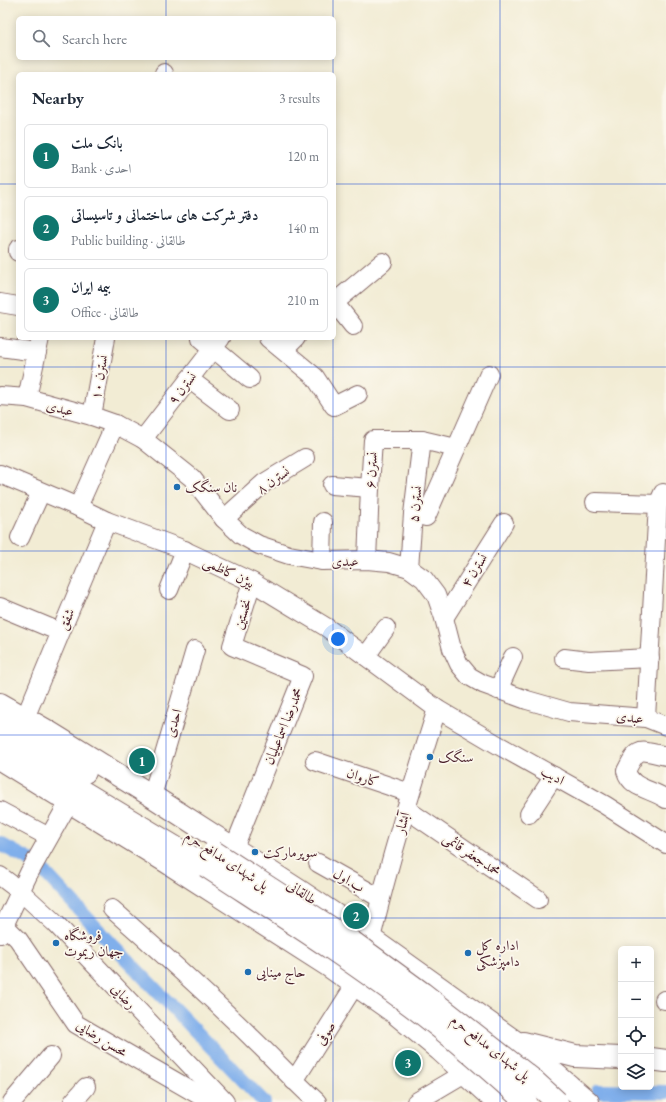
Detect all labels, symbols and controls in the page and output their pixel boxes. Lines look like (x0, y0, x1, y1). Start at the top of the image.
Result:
search box (16, 16, 336, 60)
icon: search (30, 27, 52, 49)
text: Search here (62, 29, 127, 48)
text: Nearby (32, 87, 84, 109)
text: 3 results (279, 90, 320, 107)
text: بانک ملت (71, 133, 123, 152)
text: 1 (43, 148, 49, 165)
text: 120 m (288, 148, 319, 165)
text: Bank · احدی (71, 160, 131, 177)
text: دفتر شرکت های ساختمانی و تاسیساتی (71, 205, 259, 224)
text: 2 (43, 220, 49, 237)
text: 140 m (288, 220, 319, 237)
text: Public building · طالقانی (71, 232, 186, 249)
text: بیمه ایران (71, 277, 110, 296)
text: 3 (43, 292, 49, 309)
text: 210 m (288, 292, 319, 309)
text: Office · طالقانی (71, 304, 139, 321)
street label: نسترن ۱۰ (86, 353, 112, 401)
street label: نسترن ۹ (164, 368, 200, 408)
street label: عبدی (44, 396, 76, 420)
street label: نسترن ۶ (361, 451, 381, 489)
street label: نسترن ۸ (253, 462, 293, 498)
place label: نان سنگک (185, 478, 237, 496)
marker: نان سنگک (172, 482, 182, 492)
street label: نسترن ۵ (404, 485, 426, 523)
street label: نسترن ۴ (457, 550, 491, 590)
street label: بیژن کاظمی (200, 552, 258, 593)
street label: عبدی (331, 552, 359, 570)
street label: نخستین (229, 597, 255, 631)
street label: شفق (53, 605, 79, 633)
your location (328, 629, 348, 649)
street label: محمدرضا اسماعیلیان (259, 685, 307, 767)
street label: عبدی (615, 706, 645, 728)
street label: احدی (160, 707, 186, 739)
pin: 1 (129, 746, 155, 776)
place label: سنگک (438, 748, 473, 766)
marker: سنگک (425, 752, 435, 762)
street label: ادیب (538, 761, 568, 790)
street label: کاروان (344, 763, 382, 791)
street label: آبشار (390, 808, 414, 838)
street label: پل شهدای مدافع حرم (179, 826, 273, 899)
street label: محمدجعفر قائمی (439, 828, 504, 881)
place label: سوپرمارکت (263, 843, 317, 861)
marker: سوپرمارکت (250, 847, 260, 857)
street label: ب.اول (330, 864, 368, 896)
street label: طالقانی (284, 875, 320, 909)
pin: 2 (343, 901, 369, 931)
place label: فروشگاه جهان ریموت (64, 926, 123, 960)
place label: اداره کل دامپزشکی (476, 936, 520, 971)
marker: فروشگاه جهان ریموت (51, 938, 61, 948)
map controls (618, 946, 654, 1090)
button: + (618, 946, 654, 982)
marker: اداره کل دامپزشکی (463, 948, 473, 958)
place label: حاج مینایی (256, 963, 306, 985)
marker: حاج مینایی (243, 967, 253, 977)
street label: رضایی (107, 979, 140, 1013)
button: − (618, 982, 654, 1018)
street label: پل شهدای مدافع حرم (444, 1010, 536, 1089)
street label: محسن رضایی (73, 1015, 131, 1062)
street label: صوفی (311, 1018, 339, 1048)
button: locate (618, 1018, 654, 1054)
pin: 3 (395, 1048, 421, 1078)
button: layers (618, 1054, 654, 1090)

